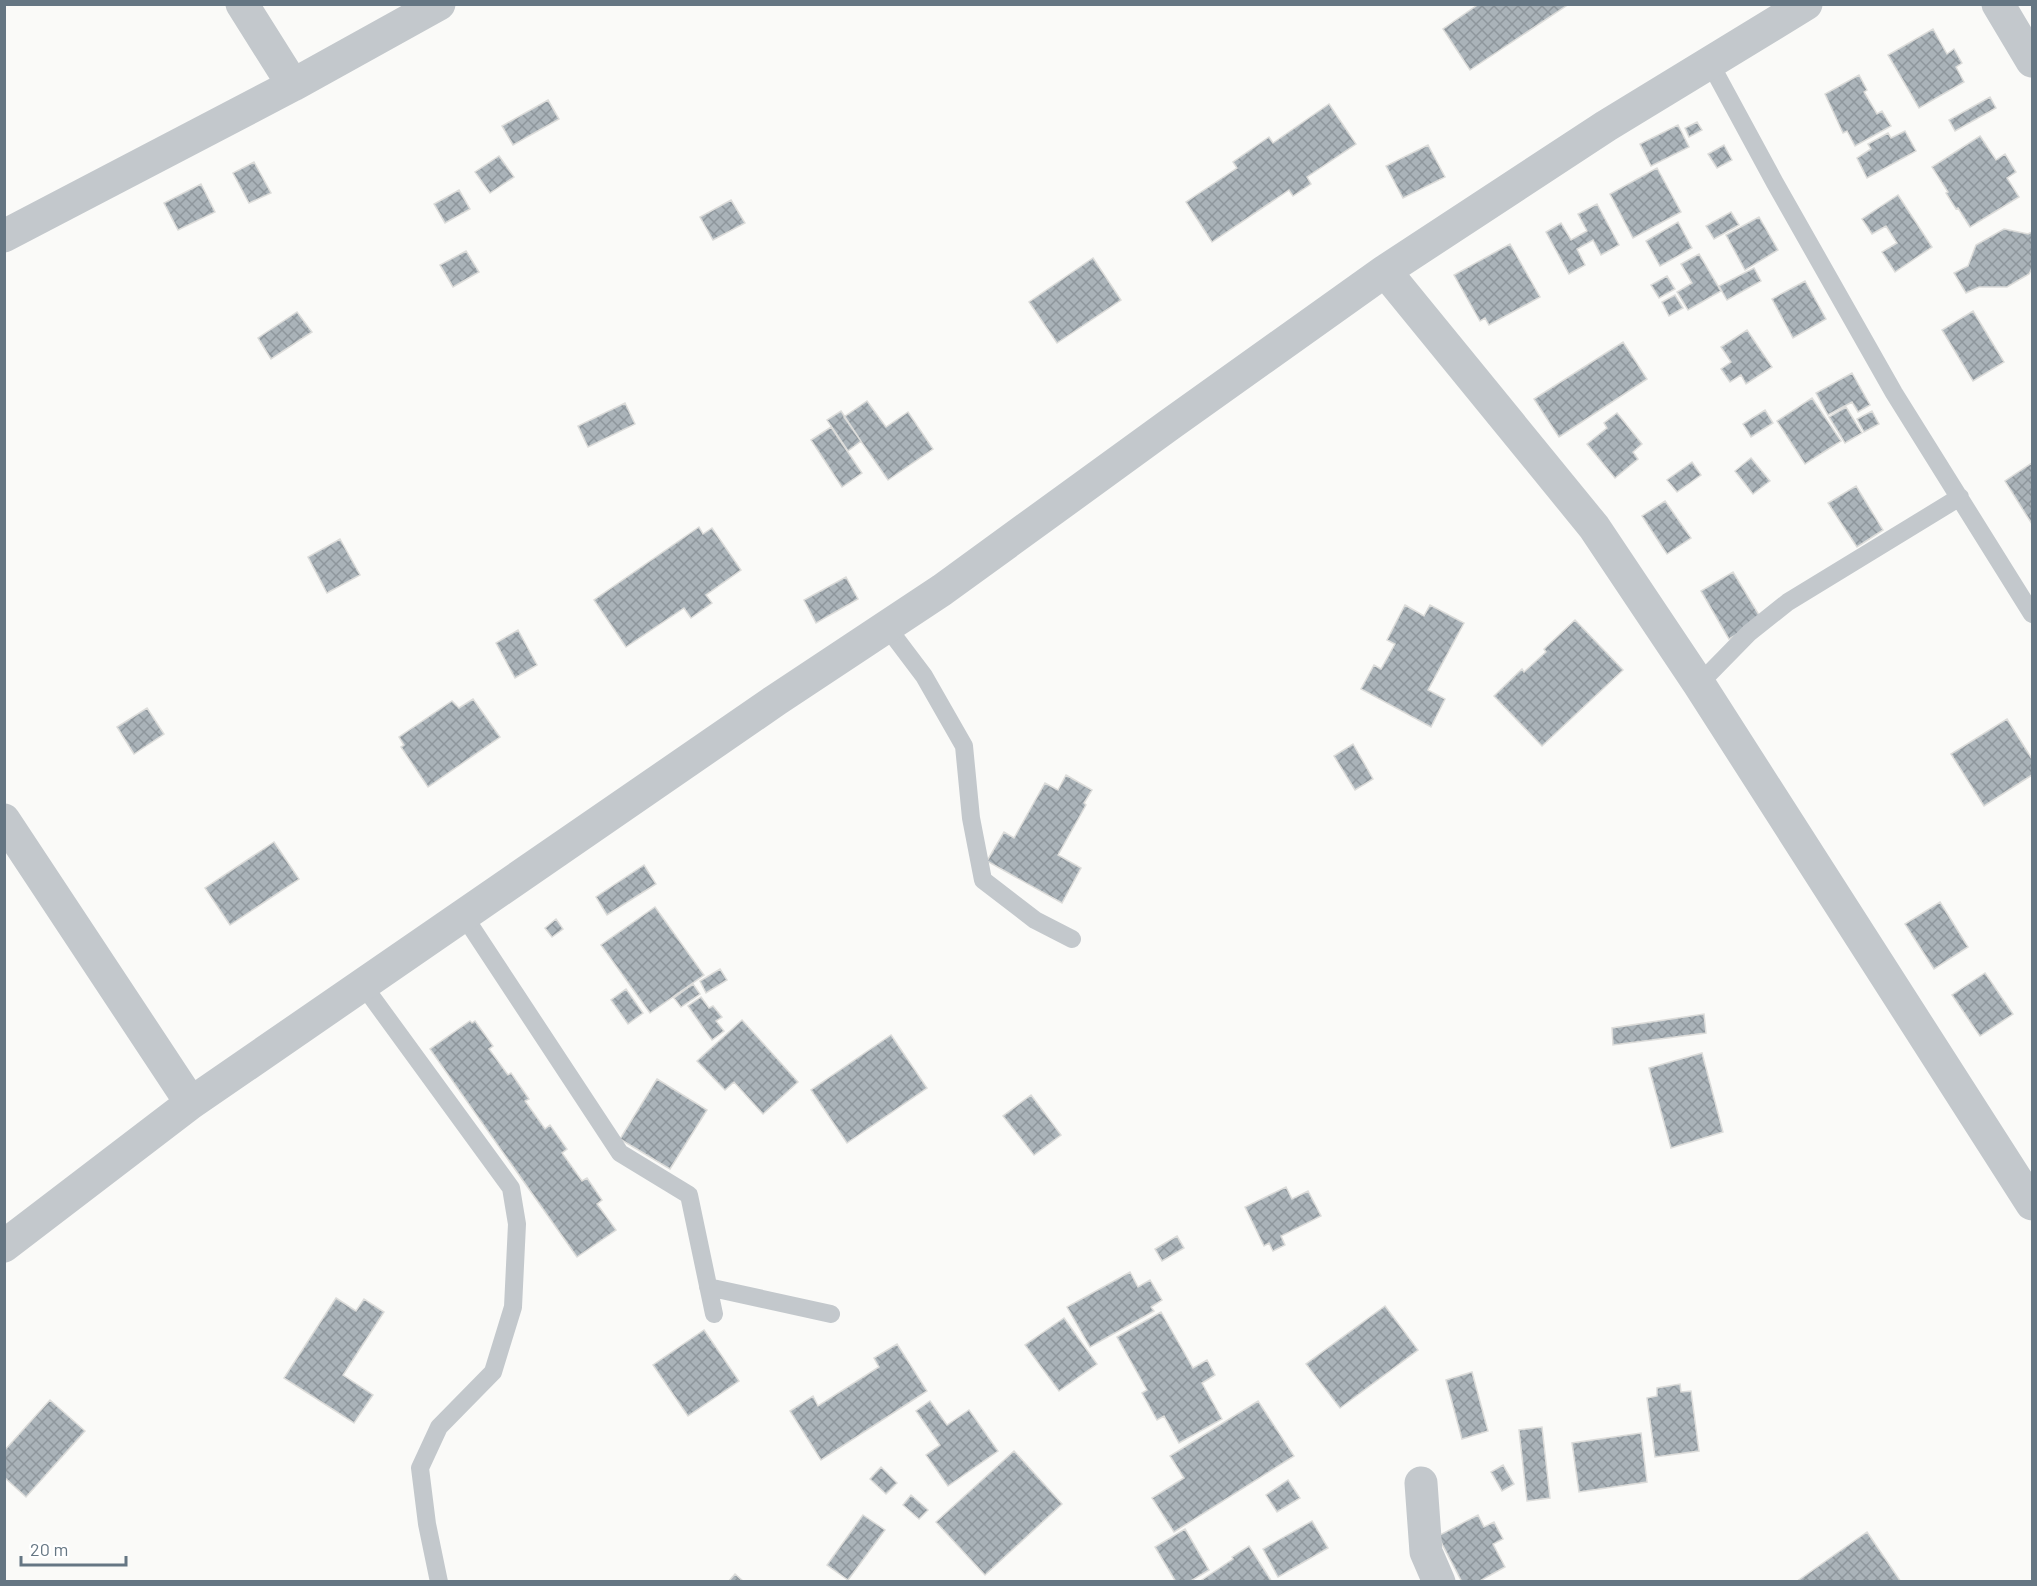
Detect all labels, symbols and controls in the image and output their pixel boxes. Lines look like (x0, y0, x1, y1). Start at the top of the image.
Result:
scale bar (21, 1529, 126, 1567)
text: 20 m (30, 1538, 68, 1560)

